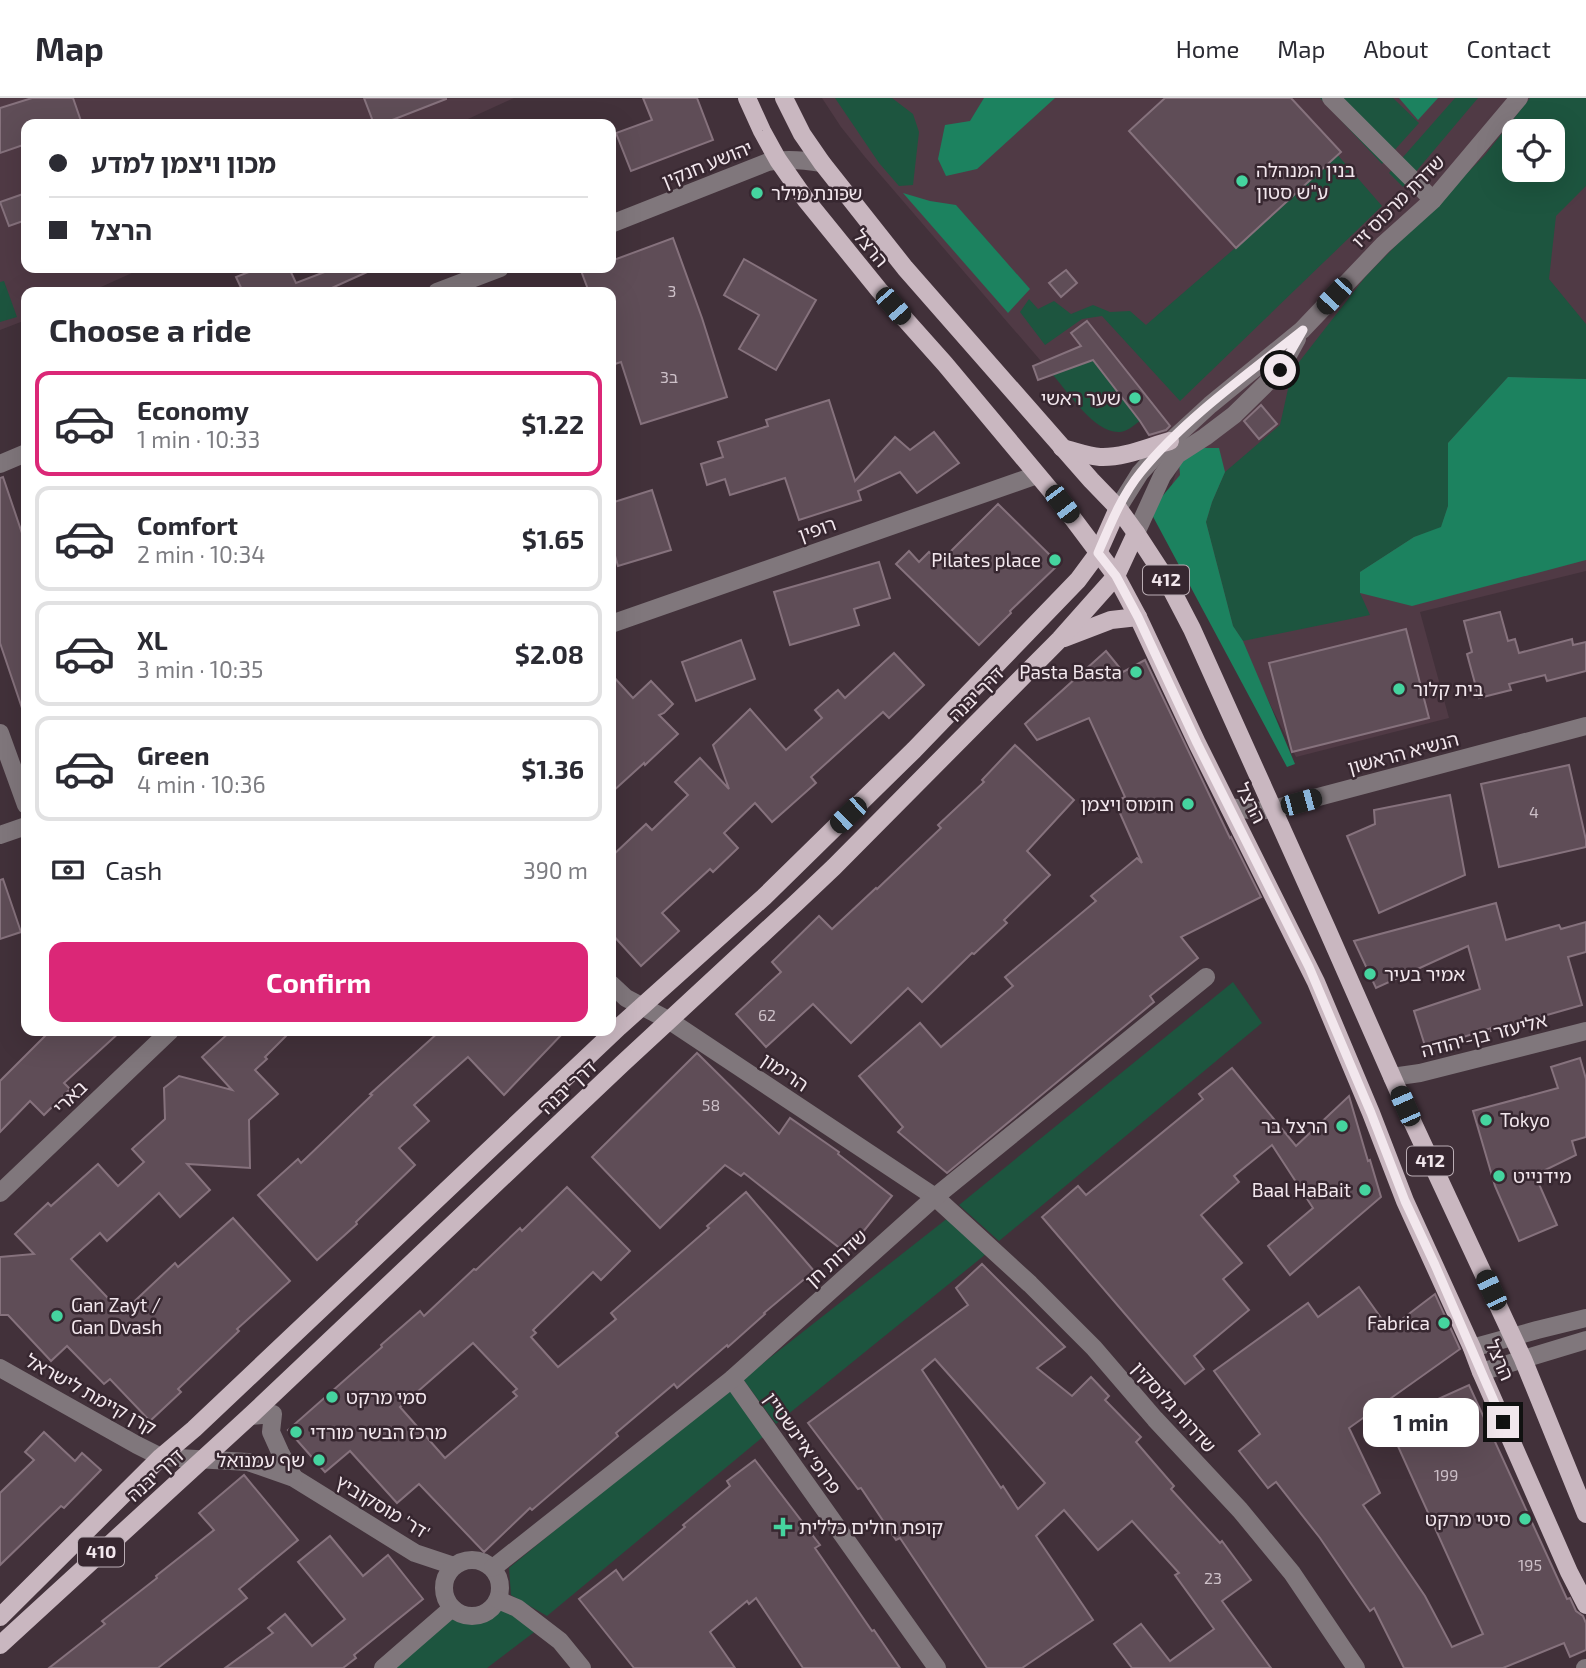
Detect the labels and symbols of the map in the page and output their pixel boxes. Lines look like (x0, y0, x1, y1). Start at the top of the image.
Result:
street label: יהושע חנקין (658, 135, 756, 192)
street label: שדרת מרכוס זיו (1346, 149, 1449, 252)
place label: בנין המנהלה ע"ש סטון (1256, 158, 1355, 203)
marker: בנין המנהלה ע"ש סטון (1234, 173, 1250, 189)
place label: שכונת מילר (771, 181, 862, 204)
marker: שכונת מילר (749, 185, 765, 201)
street label: הרצל (849, 224, 894, 271)
car (1312, 273, 1357, 319)
house number: 3 (668, 281, 676, 300)
car (872, 283, 915, 329)
route start (1264, 354, 1296, 386)
house number: 3ב (660, 367, 678, 386)
place label: שער ראשי (1041, 386, 1121, 409)
marker: שער ראשי (1127, 390, 1143, 406)
car (1041, 481, 1084, 527)
street label: רופין (795, 511, 839, 546)
place label: Pilates place (931, 548, 1041, 571)
marker: Pilates place (1047, 552, 1063, 568)
road number: 412 (1143, 566, 1189, 594)
place label: Pasta Basta (1019, 660, 1122, 683)
street label: דרך יבנה (943, 661, 1008, 726)
marker: Pasta Basta (1128, 664, 1144, 680)
place label: בית קלור (1413, 677, 1484, 700)
marker: בית קלור (1391, 681, 1407, 697)
street label: הנשיא הראשון (1345, 727, 1461, 778)
street label: הרצל (1232, 779, 1271, 827)
car (1278, 786, 1325, 818)
place label: חומוס ויצמן (1080, 792, 1174, 815)
car (826, 793, 871, 837)
marker: חומוס ויצמן (1180, 796, 1196, 812)
house number: 4 (1529, 802, 1539, 821)
place label: אמיר בעיר (1384, 962, 1465, 985)
marker: אמיר בעיר (1362, 966, 1378, 982)
house number: 62 (758, 1005, 776, 1024)
street label: אליעזר בן-יהודה (1418, 1008, 1549, 1061)
street label: הרימון (757, 1048, 813, 1096)
street label: דרך יבנה (535, 1055, 600, 1118)
street label: בארי (48, 1075, 92, 1118)
car (1387, 1083, 1424, 1129)
house number: 58 (702, 1095, 720, 1114)
place label: Tokyo (1500, 1108, 1550, 1131)
marker: Tokyo (1478, 1112, 1494, 1128)
place label: הרצל בר (1261, 1114, 1328, 1137)
marker: הרצל בר (1334, 1118, 1350, 1134)
road number: 412 (1407, 1146, 1453, 1176)
place label: מידנייט (1513, 1164, 1572, 1187)
marker: מידנייט (1491, 1168, 1507, 1184)
place label: Baal HaBait (1252, 1178, 1351, 1201)
marker: Baal HaBait (1357, 1182, 1373, 1198)
street label: שדרות חן (800, 1224, 871, 1291)
car (1473, 1267, 1510, 1313)
place label: Gan Zayt / Gan Dvash (71, 1293, 162, 1338)
marker: Gan Zayt / Gan Dvash (49, 1308, 65, 1324)
place label: Fabrica (1367, 1311, 1430, 1334)
marker: Fabrica (1436, 1315, 1452, 1331)
street label: הרצל (1482, 1336, 1519, 1384)
street label: קרן קיימת לישראל (22, 1348, 161, 1439)
street label: שדרות גלוסקין (1127, 1356, 1221, 1457)
place label: סמי מרקט (346, 1385, 427, 1408)
street label: פרופ׳ איינשטיין (760, 1387, 847, 1498)
marker: סמי מרקט (324, 1389, 340, 1405)
callout: 1 min (1363, 1398, 1478, 1446)
route end (1487, 1406, 1519, 1438)
place label: מרכז הבשר מורדי (310, 1420, 447, 1443)
marker: מרכז הבשר מורדי (288, 1424, 304, 1440)
street label: דרך יבנה (122, 1443, 188, 1506)
place label: שף עמנואל (217, 1448, 305, 1471)
marker: שף עמנואל (311, 1452, 327, 1468)
house number: 199 (1434, 1465, 1458, 1484)
street label: דר' מוסקוביץ' (332, 1469, 435, 1544)
place label: סיטי מרקט (1425, 1507, 1511, 1530)
marker: סיטי מרקט (1517, 1511, 1533, 1527)
place label: קופת חולים כללית (799, 1515, 943, 1538)
marker: קופת חולים כללית (773, 1517, 793, 1537)
road number: 410 (78, 1538, 124, 1567)
house number: 195 (1518, 1555, 1542, 1574)
house number: 23 (1204, 1568, 1222, 1587)

